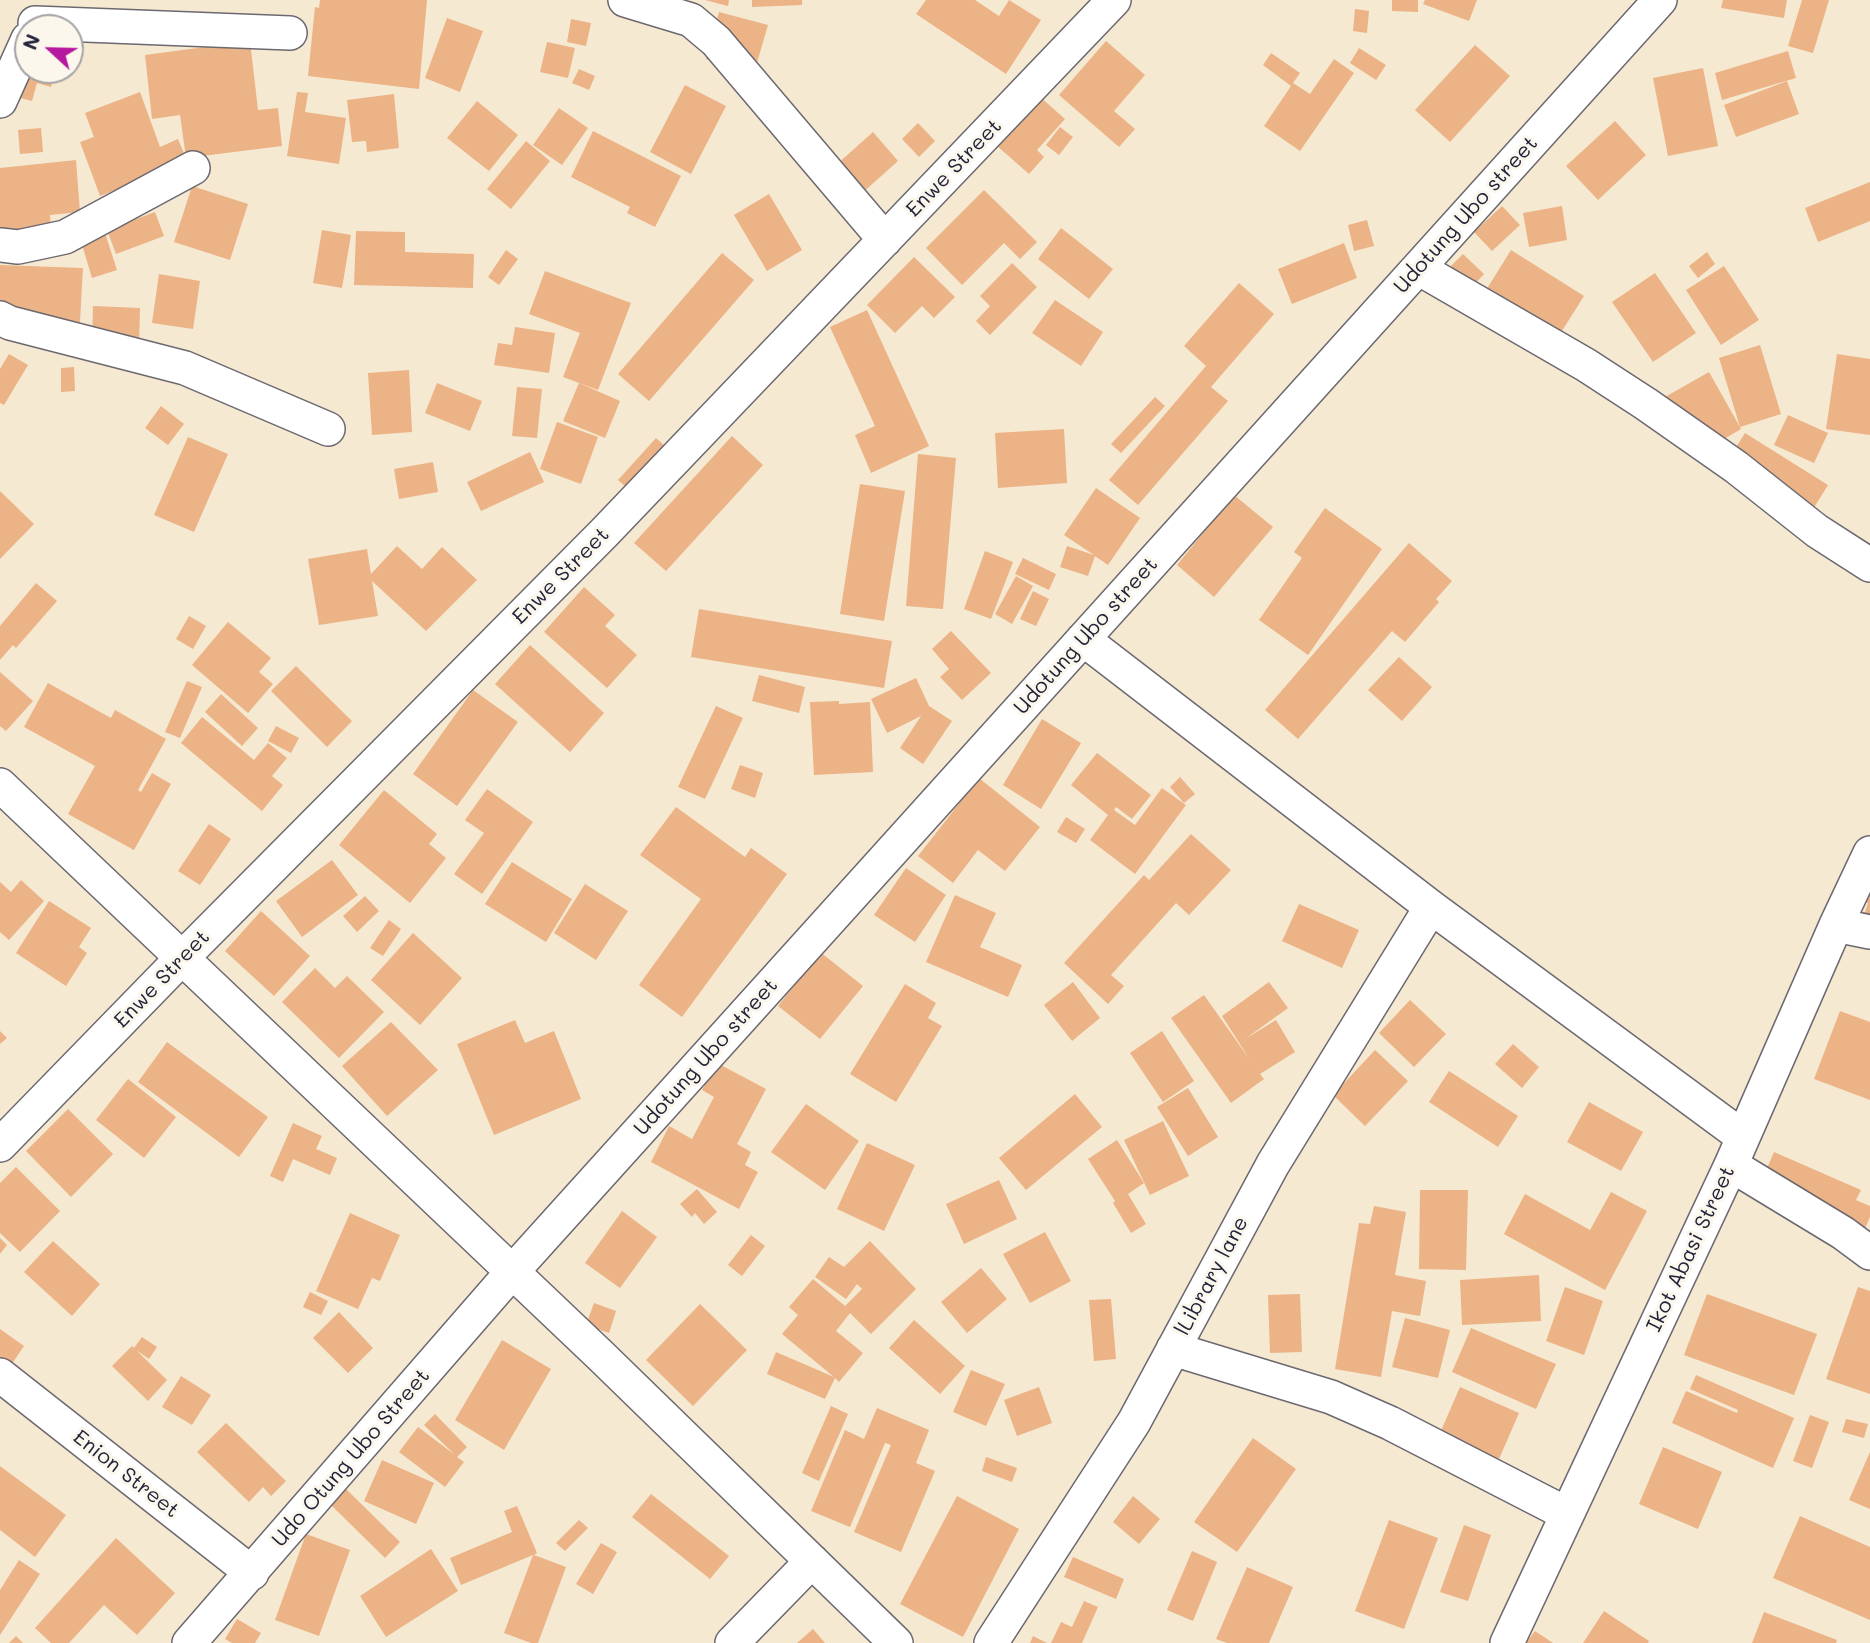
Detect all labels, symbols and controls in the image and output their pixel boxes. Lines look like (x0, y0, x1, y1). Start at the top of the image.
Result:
north arrow (14, 14, 84, 84)
text: N (17, 30, 45, 53)
street label: Enwe Street (901, 114, 1007, 222)
street label: Udotung Ubo street (1389, 131, 1543, 299)
street label: Enwe Street (507, 522, 615, 630)
street label: Udotung Ubo street (1009, 552, 1163, 720)
street label: Enwe Street (109, 925, 215, 1033)
street label: Udotung Ubo street (629, 973, 783, 1141)
street label: Ikot Abasi Street (1642, 1162, 1740, 1336)
street label: lLibrary lane (1170, 1212, 1254, 1340)
street label: Udo Otung Ubo Street (267, 1364, 435, 1552)
street label: Enion Street (68, 1425, 184, 1523)

